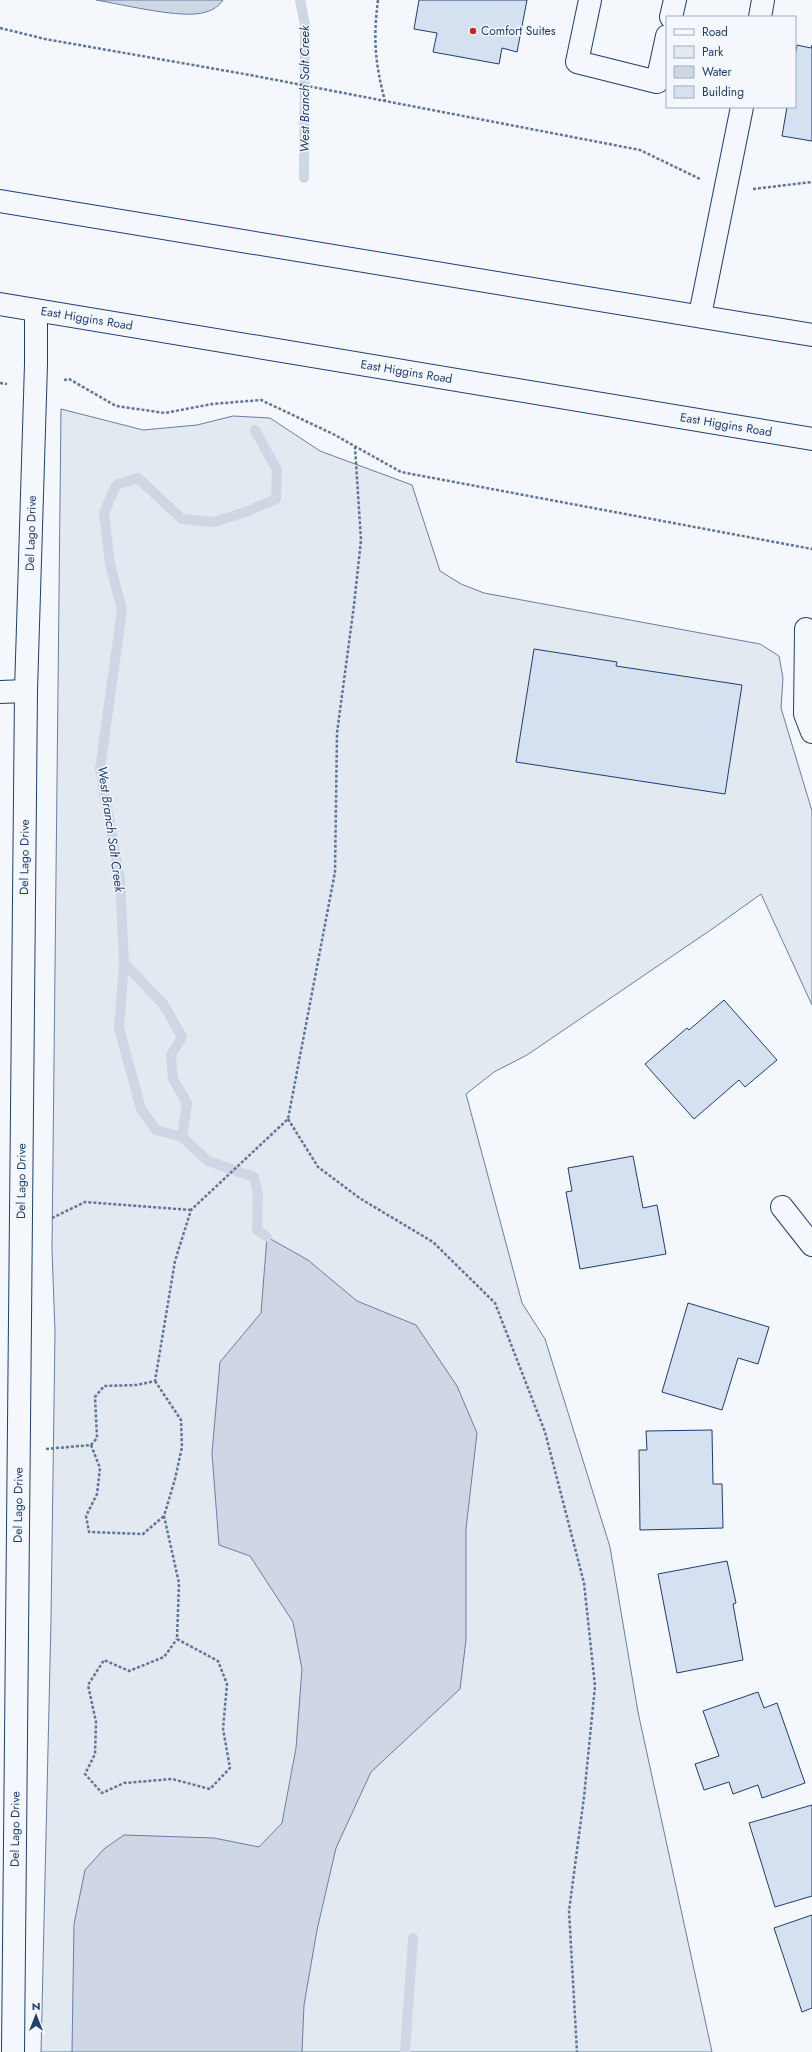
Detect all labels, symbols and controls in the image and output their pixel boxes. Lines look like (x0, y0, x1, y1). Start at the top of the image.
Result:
legend (666, 16, 796, 108)
place label: Comfort Suites (481, 22, 556, 40)
text: Road (702, 23, 728, 41)
water label: West Branch Salt Creek (295, 25, 314, 153)
marker: Comfort Suites (468, 26, 478, 36)
text: Park (702, 43, 724, 61)
text: Water (702, 63, 733, 81)
text: Building (702, 83, 744, 101)
street label: East Higgins Road (39, 302, 134, 335)
street label: East Higgins Road (359, 355, 454, 388)
street label: East Higgins Road (679, 408, 773, 441)
street label: Del Lago Drive (21, 495, 41, 571)
water label: West Branch Salt Creek (93, 765, 129, 894)
street label: Del Lago Drive (15, 819, 34, 895)
street label: Del Lago Drive (12, 1143, 31, 1219)
street label: Del Lago Drive (9, 1467, 28, 1543)
street label: Del Lago Drive (6, 1791, 24, 1867)
north arrow (16, 1996, 56, 2036)
text: N (32, 1998, 40, 2014)

